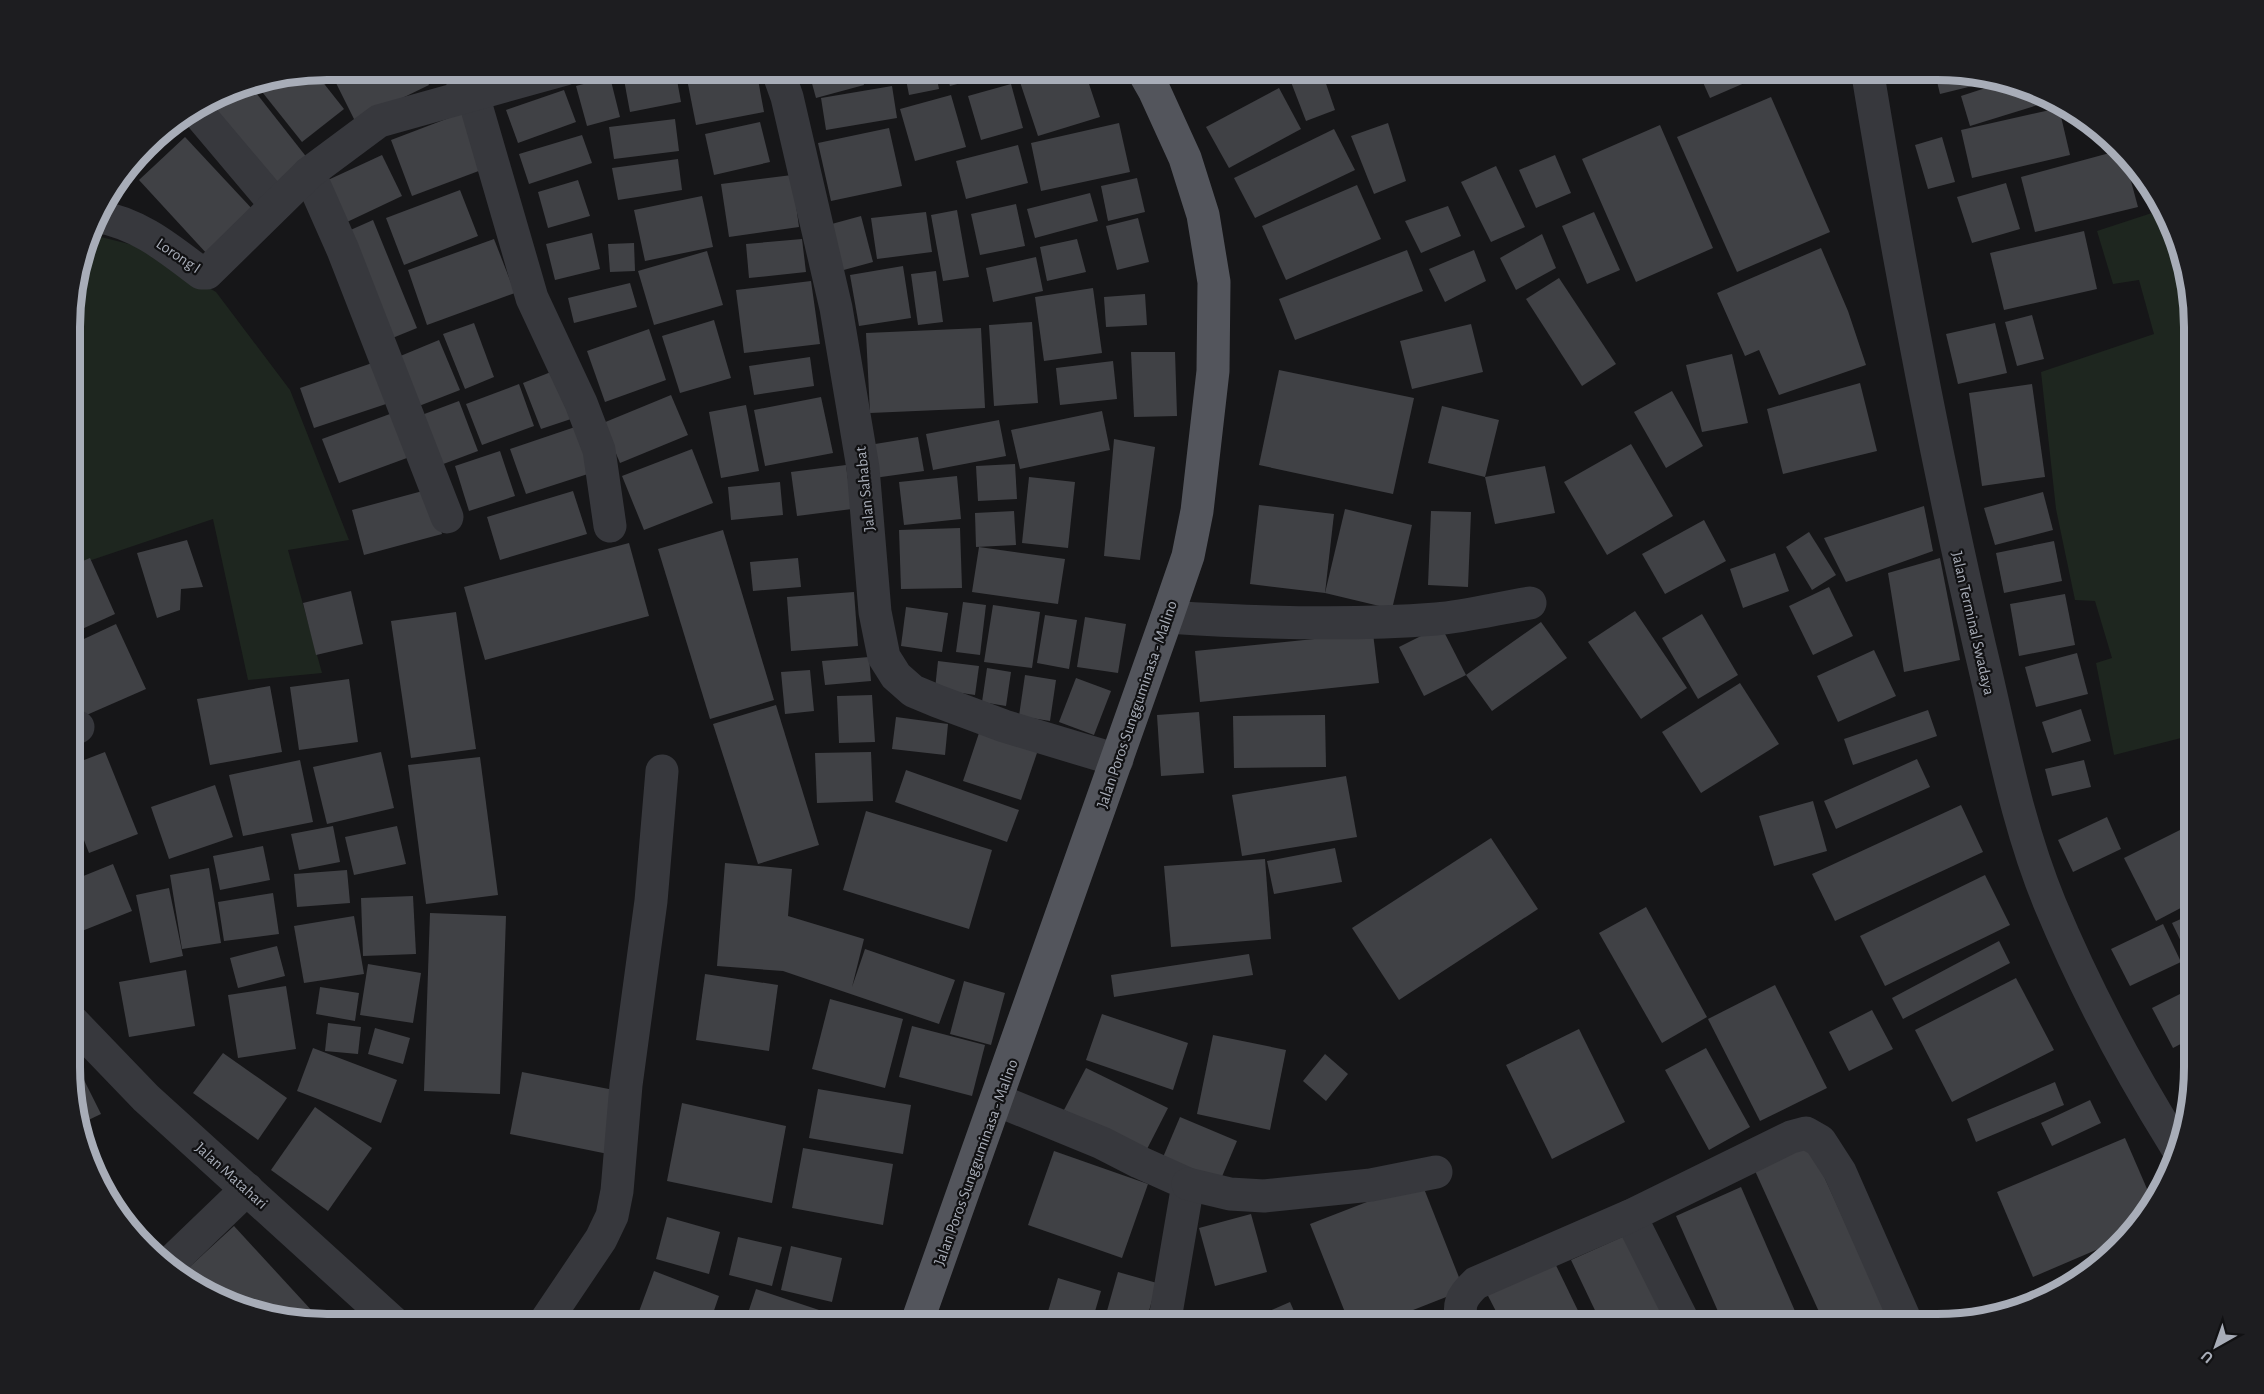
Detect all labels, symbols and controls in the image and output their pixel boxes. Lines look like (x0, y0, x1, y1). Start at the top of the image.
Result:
street label: Lorong I (153, 235, 204, 276)
street label: Jalan Sahabat (853, 446, 877, 532)
street label: Jalan Terminal Swadaya (1948, 550, 1997, 697)
street label: Jalan Poros Sungguminasa - Malino (1094, 599, 1180, 810)
street label: Jalan Poros Sungguminasa - Malino (931, 1057, 1021, 1268)
street label: Jalan Matahari (192, 1139, 271, 1212)
north arrow (2186, 1316, 2246, 1376)
text: U (2198, 1347, 2216, 1366)

